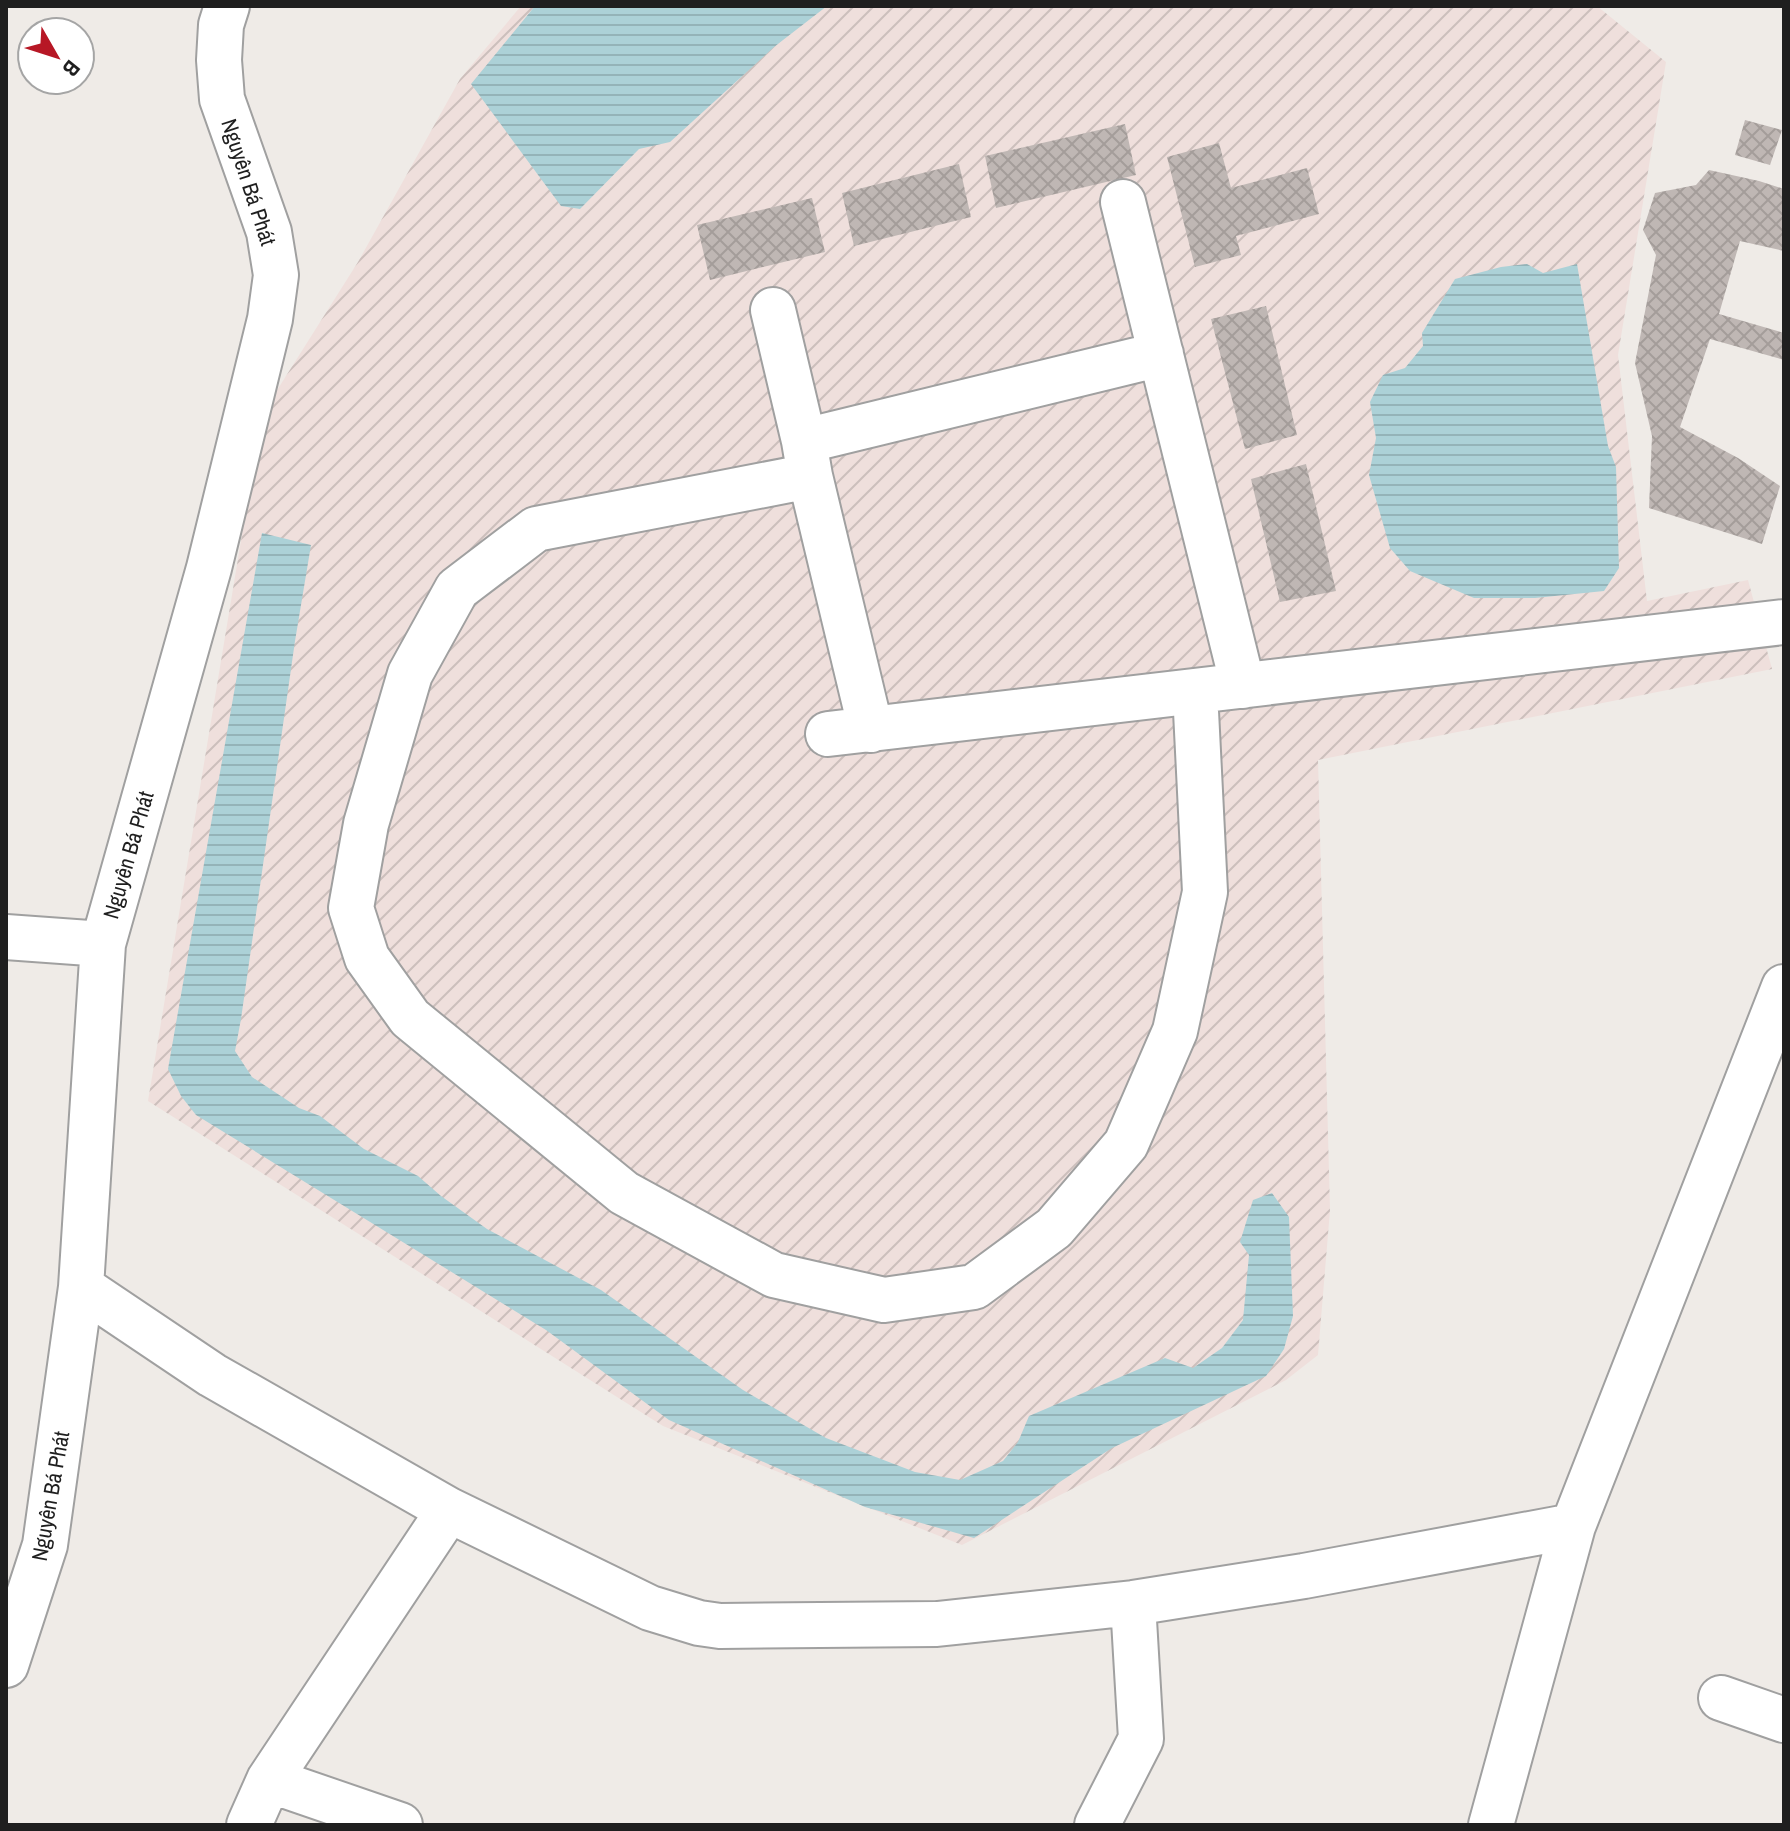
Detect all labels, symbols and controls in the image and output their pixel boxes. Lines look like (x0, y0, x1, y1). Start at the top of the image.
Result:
north arrow (16, 16, 96, 96)
text: B (56, 54, 87, 83)
street label: Nguyên Bá Phát (214, 115, 284, 249)
street label: Nguyên Bá Phát (95, 788, 161, 922)
street label: Nguyên Bá Phát (24, 1429, 76, 1563)

